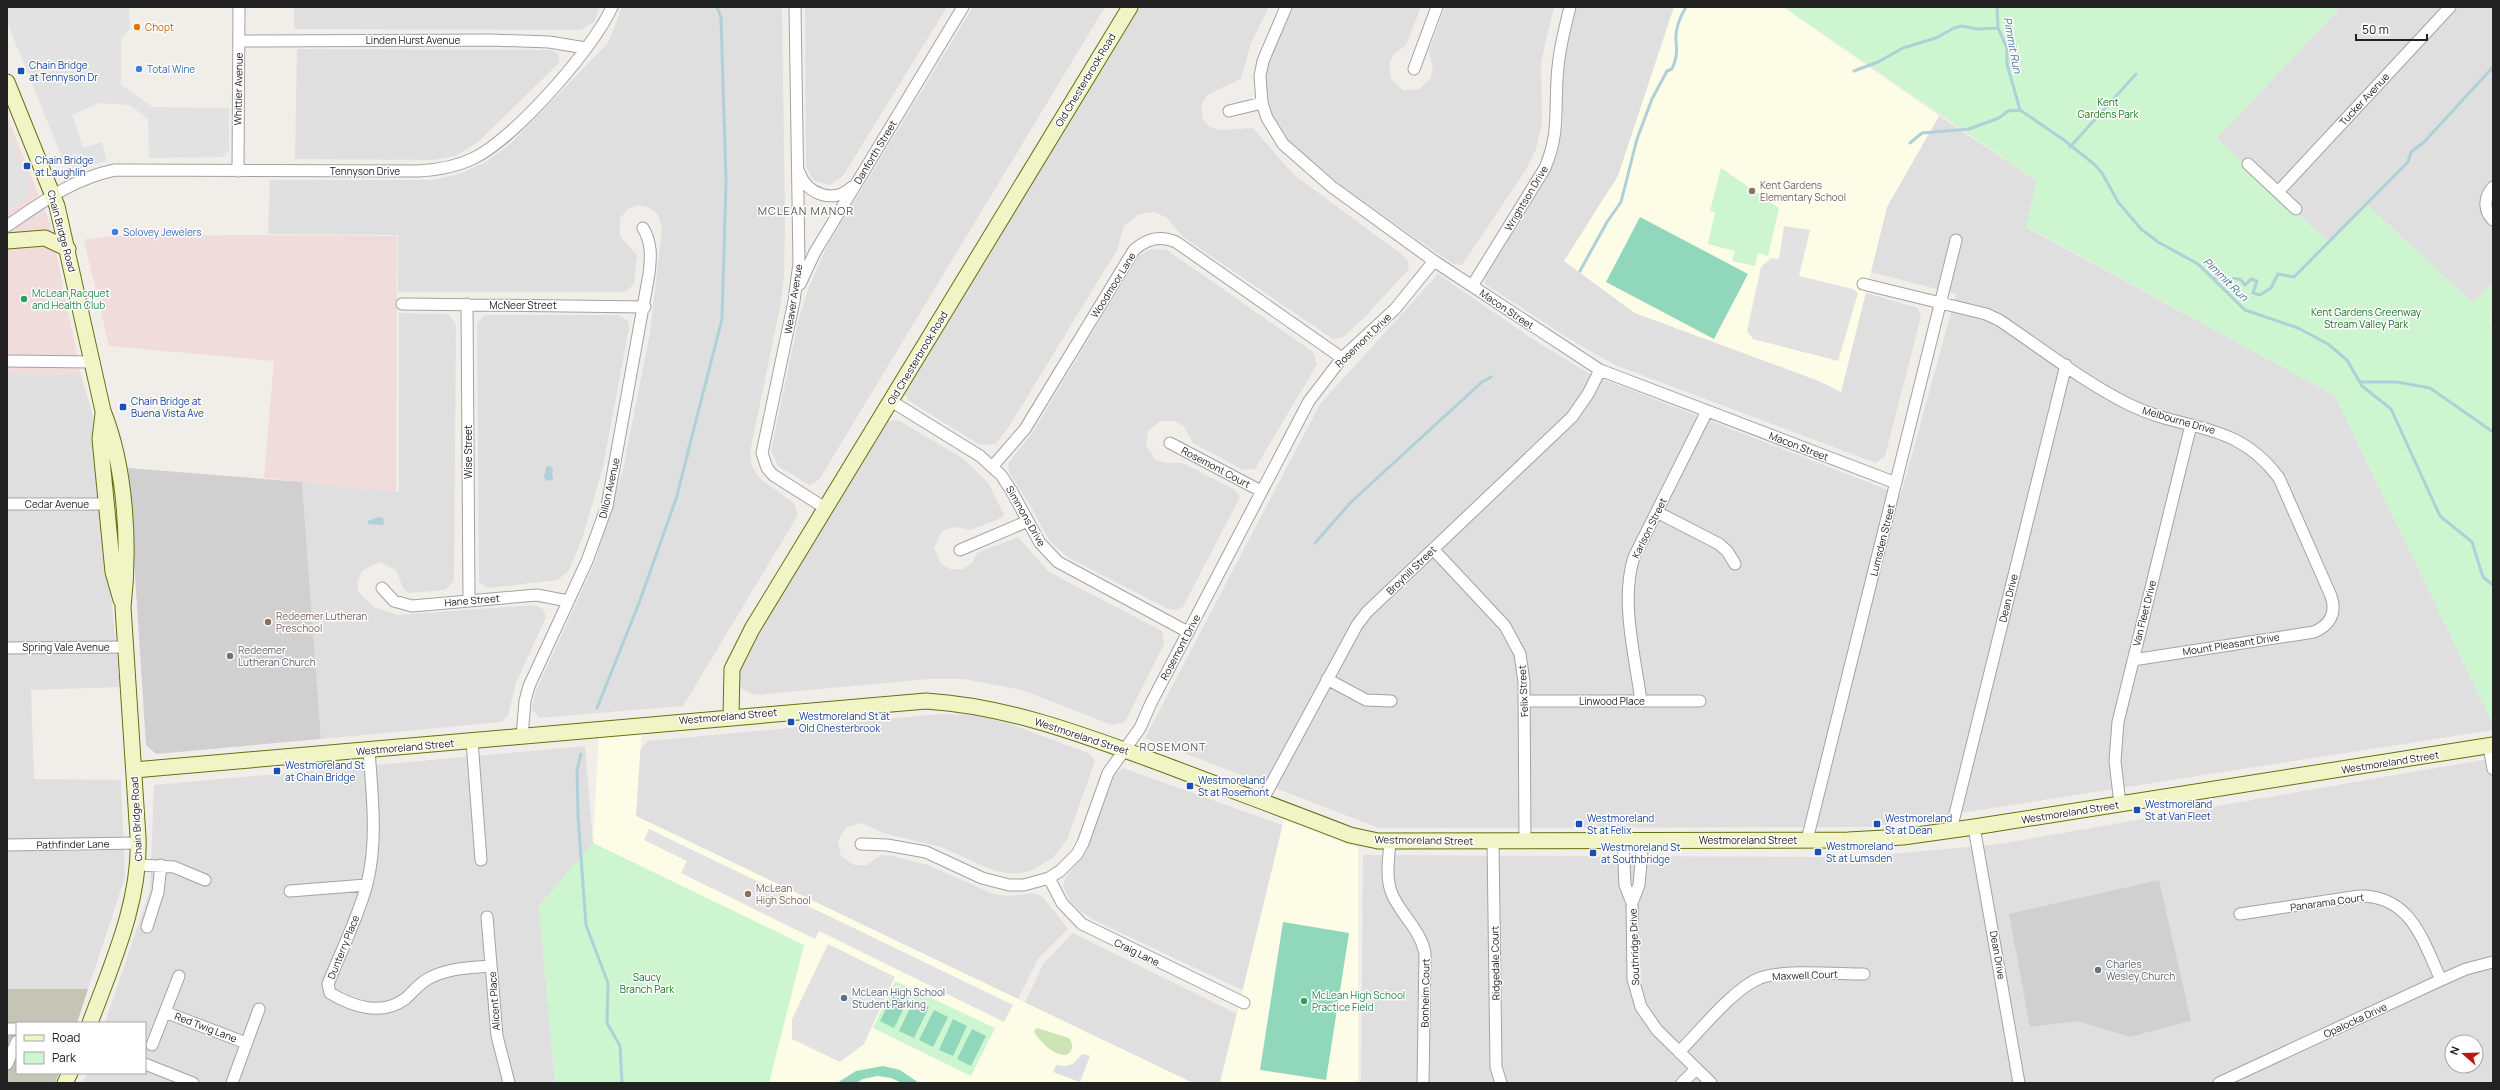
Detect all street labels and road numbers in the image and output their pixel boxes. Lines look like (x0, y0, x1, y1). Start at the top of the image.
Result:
street label: Old Chesterbrook Road (1051, 31, 1119, 129)
street label: Linden Hurst Avenue (366, 33, 460, 47)
street label: Whittier Avenue (230, 52, 246, 126)
street label: Tucker Avenue (2336, 69, 2392, 128)
street label: Danforth Street (850, 117, 900, 187)
street label: Wrightson Drive (1501, 163, 1551, 233)
street label: Tennyson Drive (330, 164, 400, 178)
street label: Chain Bridge Road (44, 188, 80, 274)
street label: Woodmoor Lane (1087, 249, 1139, 320)
street label: Weaver Avenue (781, 263, 805, 335)
street label: Macon Street (1477, 286, 1537, 332)
street label: McNeer Street (489, 298, 557, 312)
street label: Old Chesterbrook Road (883, 309, 951, 407)
street label: Rosemont Drive (1332, 310, 1394, 370)
street label: Melbourne Drive (2141, 403, 2217, 437)
street label: Wise Street (461, 425, 475, 479)
street label: Macon Street (1767, 428, 1831, 464)
street label: Rosemont Court (1179, 443, 1253, 491)
street label: Dillon Avenue (595, 456, 623, 520)
street label: Simmons Drive (1003, 483, 1049, 549)
street label: Karlson Street (1628, 495, 1670, 561)
street label: Cedar Avenue (25, 497, 89, 511)
street label: Lumsden Street (1866, 503, 1898, 577)
street label: Broyhill Street (1383, 542, 1439, 598)
street label: Dean Drive (1995, 572, 2021, 624)
street label: Van Fleet Drive (2129, 578, 2159, 647)
street label: Hane Street (444, 591, 500, 609)
street label: Rosemont Drive (1157, 611, 1203, 682)
street label: Mount Pleasant Drive (2182, 629, 2281, 659)
street label: Spring Vale Avenue (22, 640, 110, 654)
street label: Felix Street (1515, 665, 1531, 717)
street label: Linwood Place (1579, 694, 1645, 708)
street label: Westmoreland Street (678, 705, 778, 727)
street label: Westmoreland Street (1033, 714, 1131, 758)
street label: Westmoreland Street (355, 736, 455, 758)
street label: Westmoreland Street (2340, 747, 2440, 777)
street label: Chain Bridge Road (127, 776, 145, 862)
street label: Westmoreland Street (2020, 797, 2120, 827)
street label: Westmoreland Street (1375, 832, 1473, 848)
street label: Westmoreland Street (1699, 833, 1797, 847)
street label: Pathfinder Lane (36, 836, 110, 852)
street label: Panarama Court (2289, 890, 2365, 914)
street label: Southridge Drive (1626, 908, 1642, 986)
street label: Dunterry Place (324, 913, 362, 981)
street label: Ridgedale Court (1487, 926, 1503, 1000)
street label: Dean Drive (1987, 929, 2009, 981)
street label: Craig Lane (1112, 935, 1162, 969)
street label: Bonheim Court (1417, 958, 1433, 1028)
street label: Maxwell Court (1772, 967, 1838, 983)
street label: Alicent Place (485, 971, 503, 1031)
street label: Opalocka Drive (2321, 999, 2389, 1041)
street label: Red Twig Lane (173, 1009, 239, 1045)

